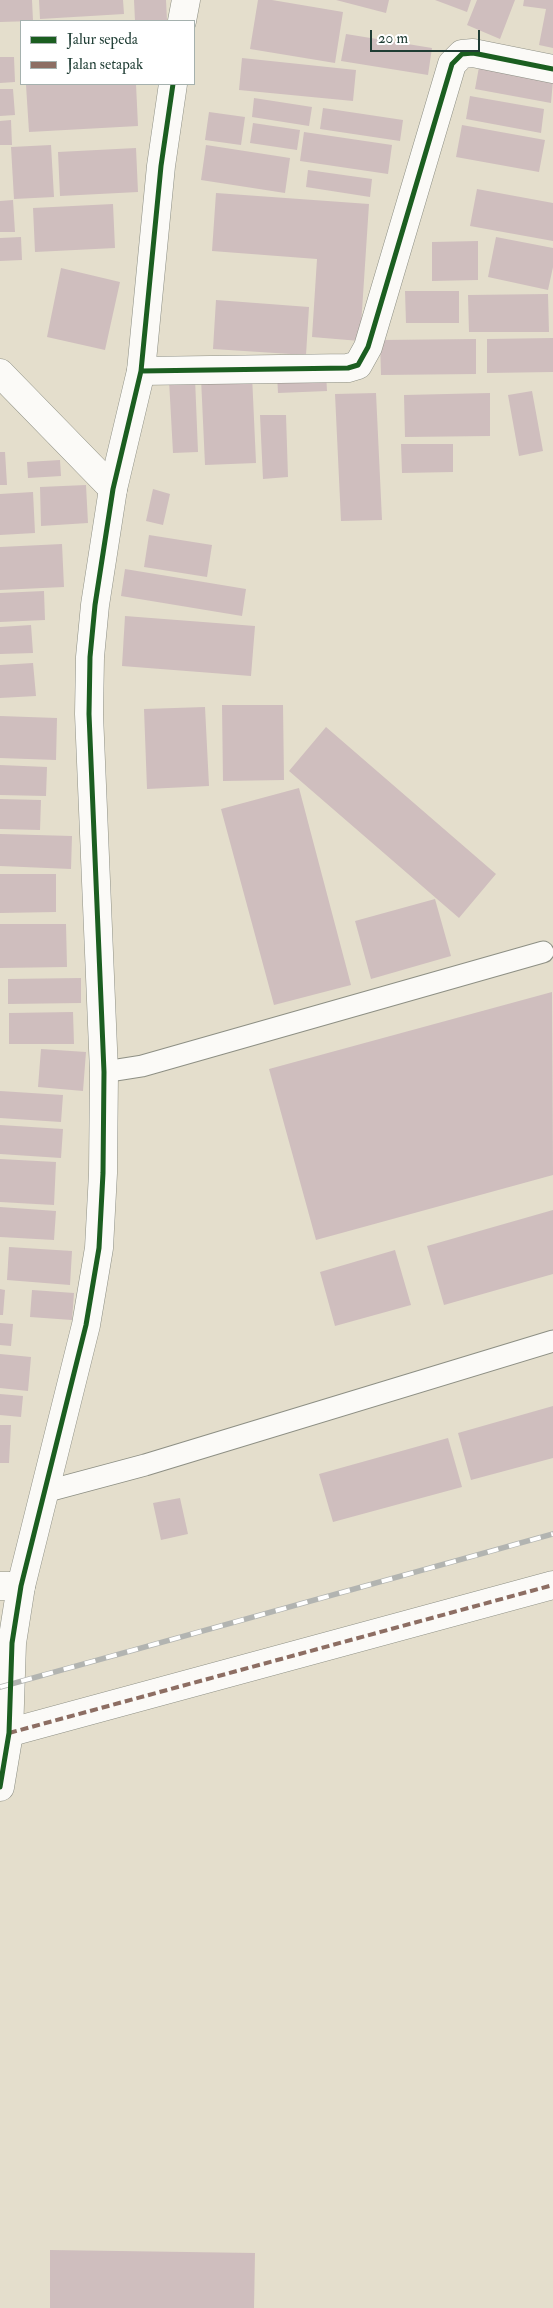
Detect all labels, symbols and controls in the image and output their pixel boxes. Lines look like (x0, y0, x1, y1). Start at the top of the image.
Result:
legend (20, 20, 195, 85)
scale bar (373, 20, 483, 52)
text: 20 m (378, 29, 408, 48)
text: Jalur sepeda (67, 30, 138, 49)
text: Jalan setapak (67, 55, 143, 74)

